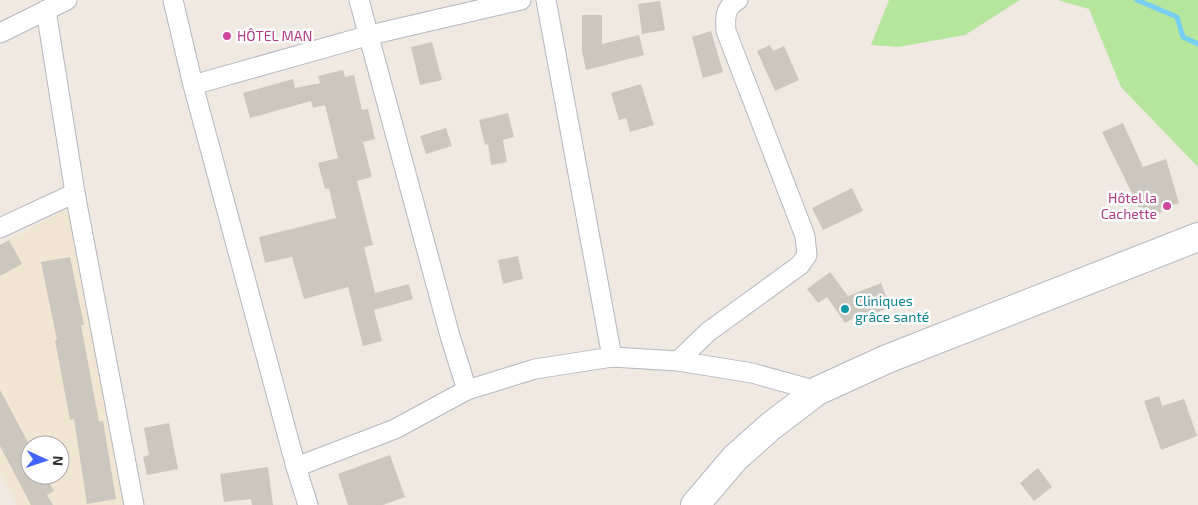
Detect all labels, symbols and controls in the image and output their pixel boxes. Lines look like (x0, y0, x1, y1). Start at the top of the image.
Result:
place label: HÔTEL MAN (237, 27, 312, 44)
marker: HÔTEL MAN (221, 30, 233, 42)
place label: Hôtel la Cachette (1101, 189, 1157, 222)
marker: Hôtel la Cachette (1161, 200, 1173, 212)
place label: Cliniques grâce santé (855, 292, 929, 325)
marker: Cliniques grâce santé (839, 303, 851, 315)
north arrow (20, 435, 70, 485)
text: N (50, 455, 67, 466)

